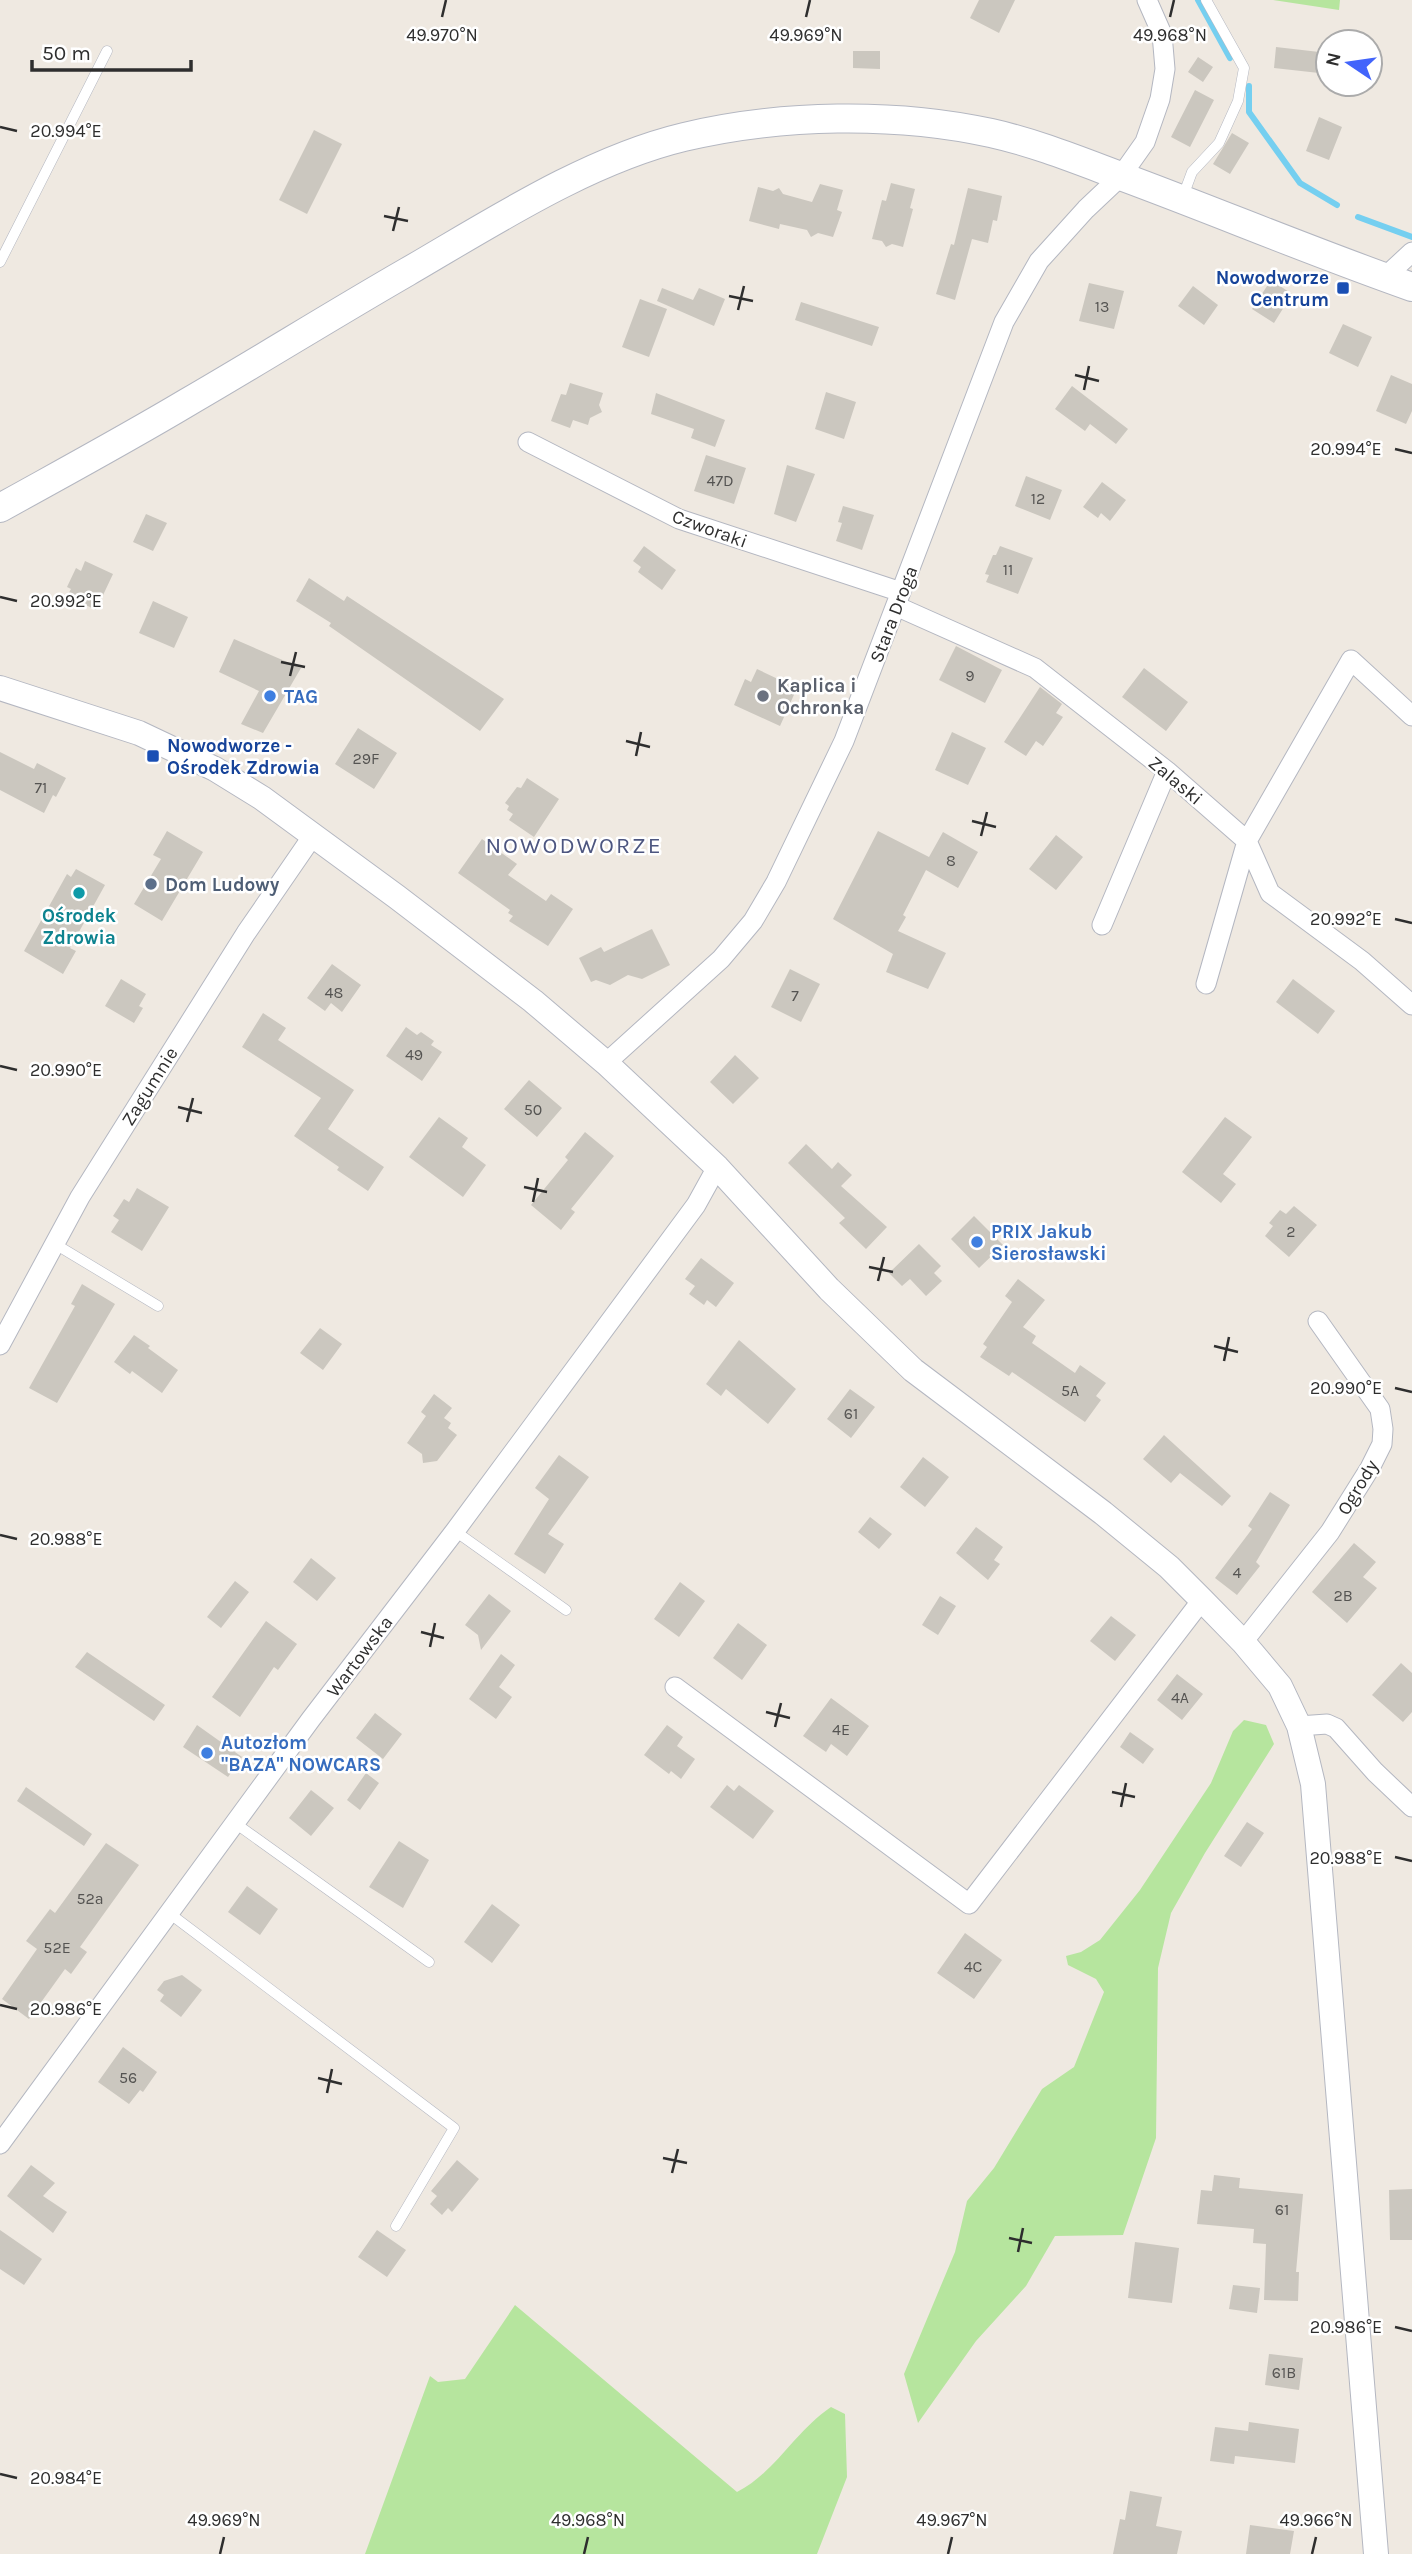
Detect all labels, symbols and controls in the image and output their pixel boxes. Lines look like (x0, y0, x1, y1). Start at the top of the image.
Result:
text: 49.970°N (406, 24, 478, 46)
text: 49.969°N (769, 24, 843, 46)
text: 49.968°N (1133, 24, 1207, 46)
scale bar (32, 28, 191, 72)
north arrow (1314, 28, 1384, 98)
text: 50 m (42, 41, 91, 65)
text: N (1321, 50, 1346, 69)
text: 20.994°E (30, 120, 102, 142)
place label: Nowodworze Centrum (1216, 267, 1329, 311)
marker: Nowodworze Centrum (1335, 280, 1351, 296)
house number: 13 (1095, 297, 1109, 316)
text: 20.994°E (1310, 438, 1382, 460)
house number: 47D (706, 471, 734, 490)
house number: 12 (1031, 489, 1045, 508)
street label: Czworaki (669, 505, 750, 553)
house number: 11 (1003, 560, 1013, 579)
street label: Stara Droga (865, 563, 922, 666)
text: 20.992°E (30, 590, 102, 612)
house number: 9 (965, 666, 975, 685)
place label: Kaplica i Ochronka (777, 675, 864, 719)
place label: TAG (284, 686, 318, 708)
marker: TAG (262, 688, 278, 704)
marker: Kaplica i Ochronka (755, 688, 771, 704)
place label: Nowodworze - Ośrodek Zdrowia (167, 735, 320, 779)
marker: Nowodworze - Ośrodek Zdrowia (145, 748, 161, 764)
house number: 29F (353, 749, 379, 768)
street label: Zalaski (1144, 752, 1207, 810)
house number: 71 (35, 778, 47, 797)
district label: NOWODWORZE (485, 832, 663, 859)
house number: 8 (946, 851, 956, 870)
place label: Dom Ludowy (165, 874, 280, 896)
marker: Dom Ludowy (143, 876, 159, 892)
marker: Ośrodek Zdrowia (71, 885, 87, 901)
place label: Ośrodek Zdrowia (42, 905, 116, 949)
text: 20.992°E (1310, 908, 1382, 930)
house number: 48 (325, 983, 343, 1002)
house number: 7 (791, 986, 799, 1005)
street label: Zagumnie (117, 1043, 183, 1130)
house number: 49 (405, 1045, 423, 1064)
text: 20.990°E (30, 1059, 102, 1081)
house number: 50 (524, 1100, 542, 1119)
place label: PRIX Jakub Sierosławski (991, 1221, 1106, 1265)
house number: 2 (1286, 1222, 1296, 1241)
marker: PRIX Jakub Sierosławski (969, 1234, 985, 1250)
text: 20.990°E (1310, 1377, 1382, 1399)
house number: 5A (1061, 1381, 1079, 1400)
house number: 61 (844, 1404, 858, 1423)
street label: Ogrody (1333, 1456, 1383, 1519)
text: 20.988°E (29, 1528, 103, 1550)
house number: 4 (1233, 1563, 1242, 1582)
house number: 2B (1333, 1586, 1353, 1605)
street label: Wartowska (322, 1612, 398, 1702)
house number: 4A (1171, 1688, 1189, 1707)
house number: 4E (832, 1720, 850, 1739)
place label: Autozłom "BAZA" NOWCARS (221, 1732, 381, 1776)
marker: Autozłom "BAZA" NOWCARS (199, 1745, 215, 1761)
text: 20.988°E (1309, 1847, 1383, 1869)
house number: 52a (76, 1889, 104, 1908)
house number: 52E (43, 1938, 71, 1957)
house number: 4C (964, 1957, 983, 1976)
text: 20.986°E (30, 1998, 102, 2020)
house number: 56 (119, 2068, 137, 2087)
house number: 61 (1275, 2200, 1289, 2219)
text: 20.986°E (1310, 2316, 1382, 2338)
house number: 61B (1272, 2363, 1296, 2382)
text: 20.984°E (30, 2467, 102, 2489)
text: 49.969°N (187, 2509, 261, 2531)
text: 49.968°N (551, 2509, 625, 2531)
text: 49.967°N (916, 2509, 988, 2531)
text: 49.966°N (1279, 2509, 1353, 2531)

